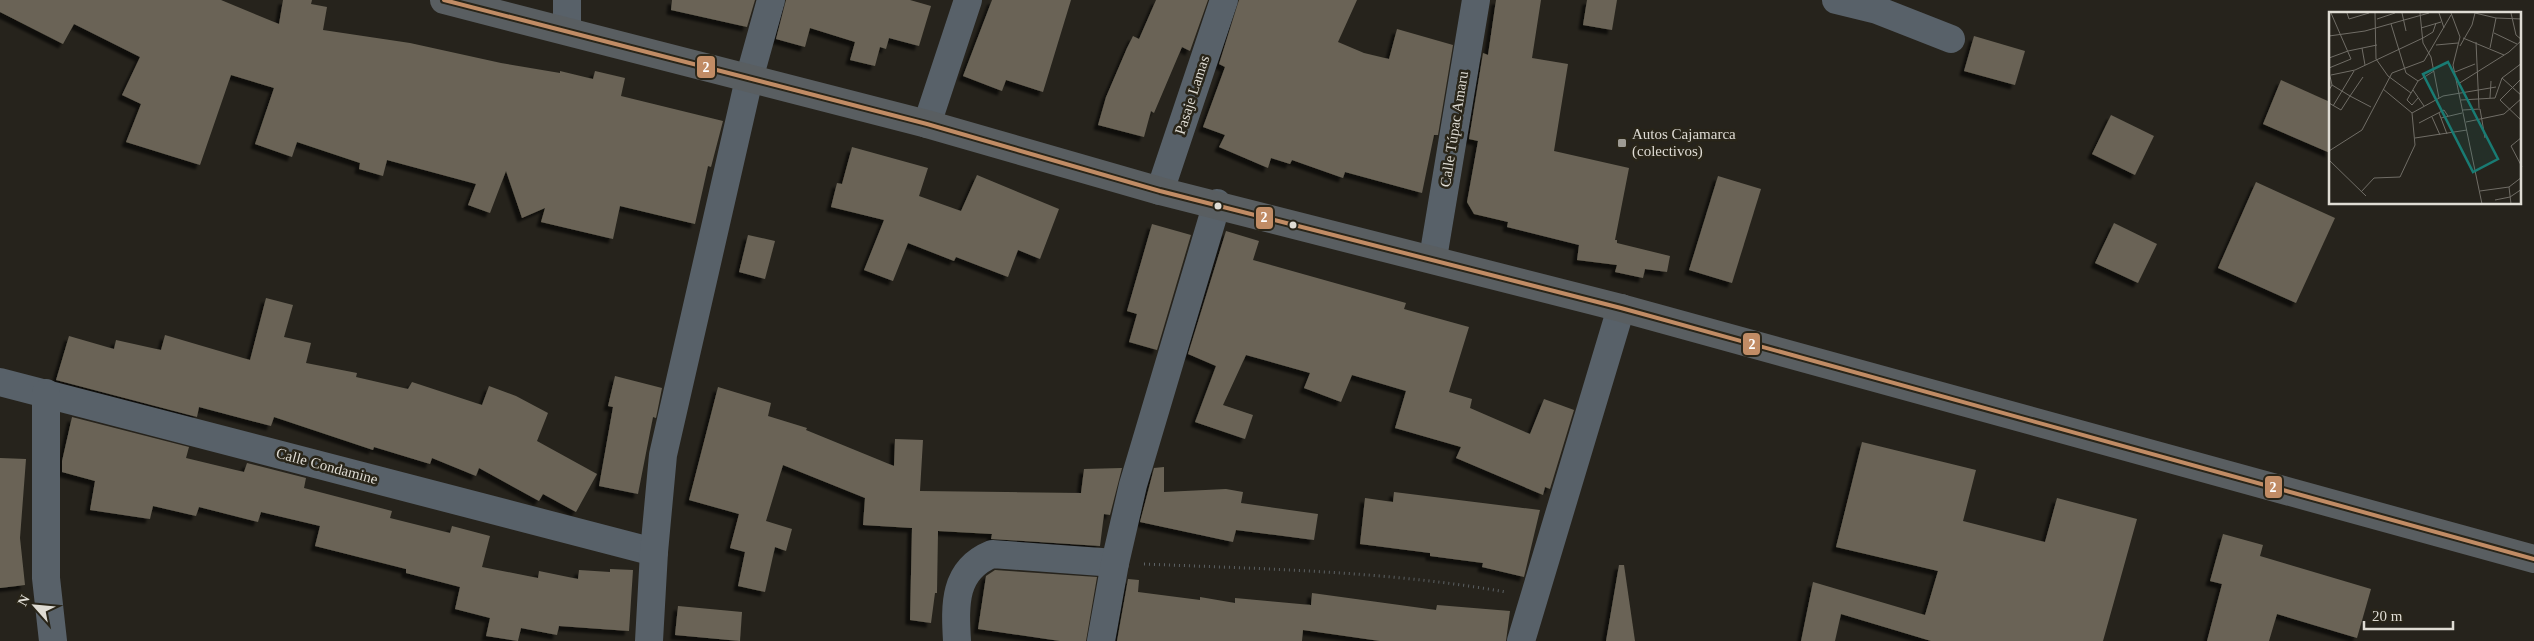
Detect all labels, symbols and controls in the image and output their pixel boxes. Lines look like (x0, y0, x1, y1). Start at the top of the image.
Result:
inset map (2329, 12, 2522, 205)
street label: Pasaje Lamas (1172, 53, 1212, 136)
line badge: 2 (696, 55, 716, 79)
text: 2 (703, 60, 710, 75)
street label: Calle Túpac Amaru (1437, 69, 1471, 188)
place label: Autos Cajamarca (colectivos) (1632, 126, 1736, 160)
marker: Autos Cajamarca (colectivos) (1616, 137, 1628, 149)
unlabelled marker (1213, 201, 1223, 211)
line badge: 2 (1255, 206, 1274, 230)
text: 2 (1261, 210, 1268, 225)
unlabelled marker (1288, 220, 1298, 230)
line badge: 2 (1742, 332, 1761, 356)
text: 2 (1749, 337, 1756, 352)
street label: Calle Condamine (274, 445, 380, 487)
line badge: 2 (2264, 475, 2283, 499)
text: 2 (2270, 480, 2277, 495)
north arrow (10, 581, 60, 631)
text: N (15, 592, 33, 608)
scale bar (2364, 598, 2453, 630)
text: 20 m (2372, 608, 2403, 624)

